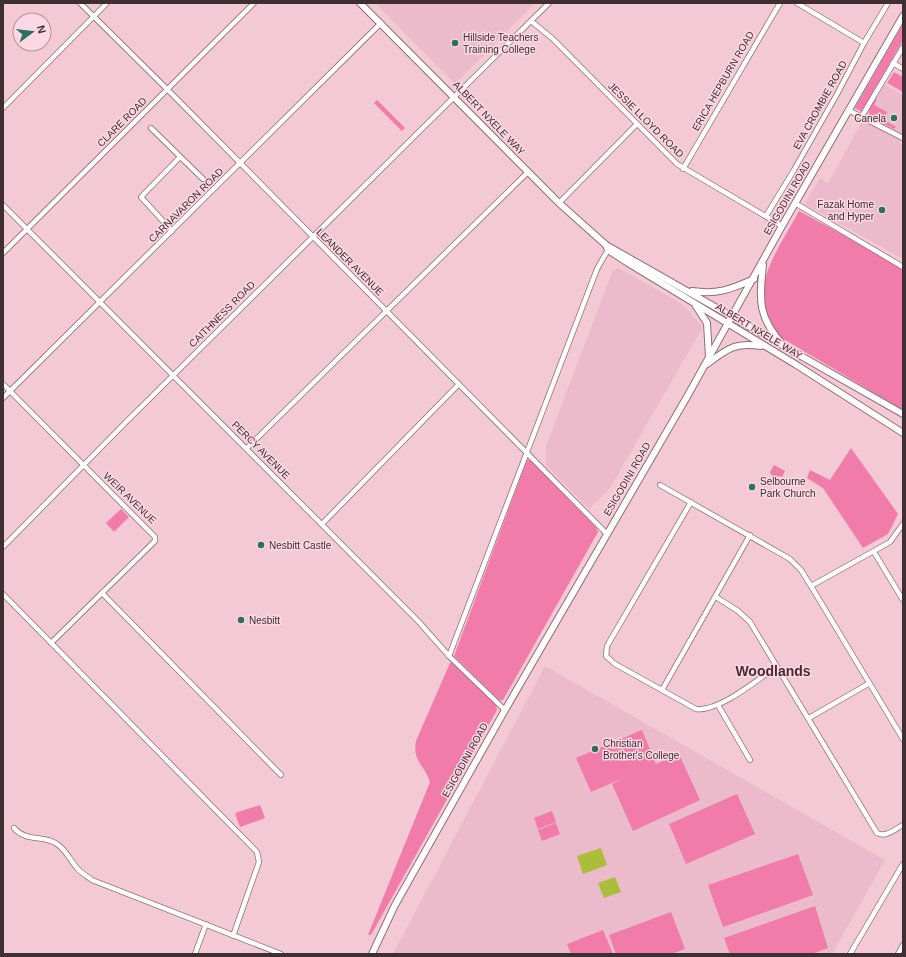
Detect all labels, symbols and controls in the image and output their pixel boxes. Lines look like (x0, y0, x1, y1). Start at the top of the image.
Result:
north arrow (12, 12, 52, 52)
text: N (35, 24, 48, 35)
street label: ERICA HEPBURN ROAD (690, 29, 756, 133)
place label: Hillside Teachers Training College (463, 32, 538, 55)
marker: Hillside Teachers Training College (450, 38, 460, 48)
street label: EVA CROMBIE ROAD (791, 59, 849, 151)
street label: ALBERT NXELE WAY (451, 79, 527, 158)
street label: JESSIE LLOYD ROAD (606, 80, 686, 160)
street label: CLARE ROAD (95, 95, 149, 149)
place label: Canela (854, 113, 886, 124)
marker: Canela (889, 113, 899, 123)
street label: ESIGODINI ROAD (761, 159, 813, 237)
street label: CARNAVARON ROAD (146, 165, 226, 245)
place label: Fazak Home and Hyper (817, 199, 875, 222)
marker: Fazak Home and Hyper (877, 205, 887, 215)
street label: LEANDER AVENUE (314, 226, 386, 298)
street label: CAITHNESS ROAD (187, 279, 257, 349)
street label: ALBERT NXELE WAY (714, 301, 804, 361)
street label: PERCY AVENUE (230, 419, 292, 481)
street label: ESIGODINI ROAD (601, 440, 653, 518)
street label: WEIR AVENUE (101, 470, 159, 526)
place label: Selbourne Park Church (760, 476, 816, 499)
marker: Selbourne Park Church (747, 482, 757, 492)
marker: Nesbitt Castle (256, 540, 266, 550)
place label: Nesbitt Castle (269, 540, 332, 551)
marker: Nesbitt (236, 615, 246, 625)
place label: Nesbitt (249, 615, 280, 626)
district label: Woodlands (735, 663, 811, 679)
street label: ESIGODINI ROAD (440, 721, 490, 799)
place label: Christian Brother's College (603, 738, 680, 761)
marker: Christian Brother's College (590, 744, 600, 754)

